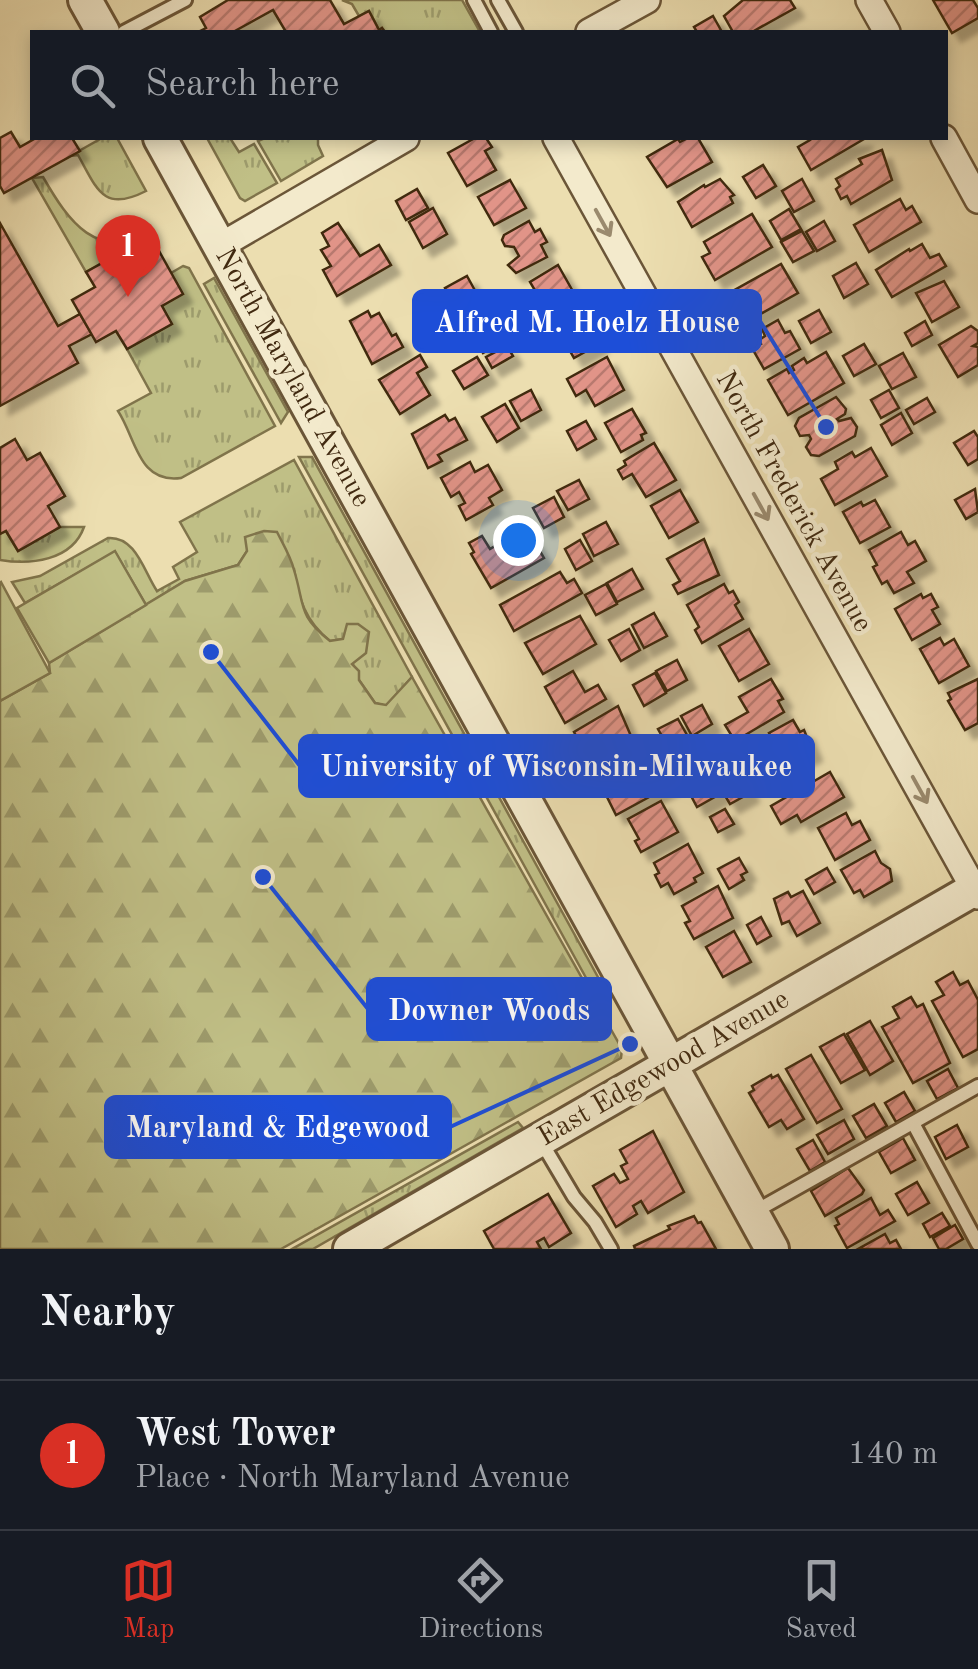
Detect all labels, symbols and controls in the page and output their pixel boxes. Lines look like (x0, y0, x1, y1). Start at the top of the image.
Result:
search box (30, 30, 948, 140)
icon: search (65, 58, 120, 113)
text: Search here (145, 66, 340, 104)
one-way arrow (594, 207, 614, 237)
pin: 1 (96, 214, 160, 297)
street label: North Maryland Avenue (209, 244, 375, 512)
callout: Alfred M. Hoelz House (414, 291, 760, 351)
text: Alfred M. Hoelz House (434, 309, 740, 339)
street label: North Frederick Avenue (710, 367, 876, 637)
one-way arrow (752, 491, 772, 521)
your location (493, 515, 544, 566)
callout: University of Wisconsin-Milwaukee (300, 736, 813, 796)
text: University of Wisconsin-Milwaukee (320, 753, 792, 783)
one-way arrow (910, 775, 930, 805)
callout: Downer Woods (368, 979, 610, 1039)
street label: East Edgewood Avenue (534, 986, 794, 1152)
text: Downer Woods (388, 997, 590, 1027)
callout: Maryland & Edgewood (106, 1097, 450, 1157)
text: Maryland & Edgewood (126, 1114, 430, 1144)
text: Nearby (40, 1293, 176, 1335)
text: West Tower (135, 1416, 336, 1454)
text: 1 (63, 1439, 82, 1471)
text: 140 m (848, 1439, 938, 1471)
text: Place · North Maryland Avenue (135, 1463, 570, 1495)
tab: Map (121, 1553, 176, 1648)
tab: Directions (419, 1553, 543, 1648)
tab: Saved (785, 1553, 857, 1648)

